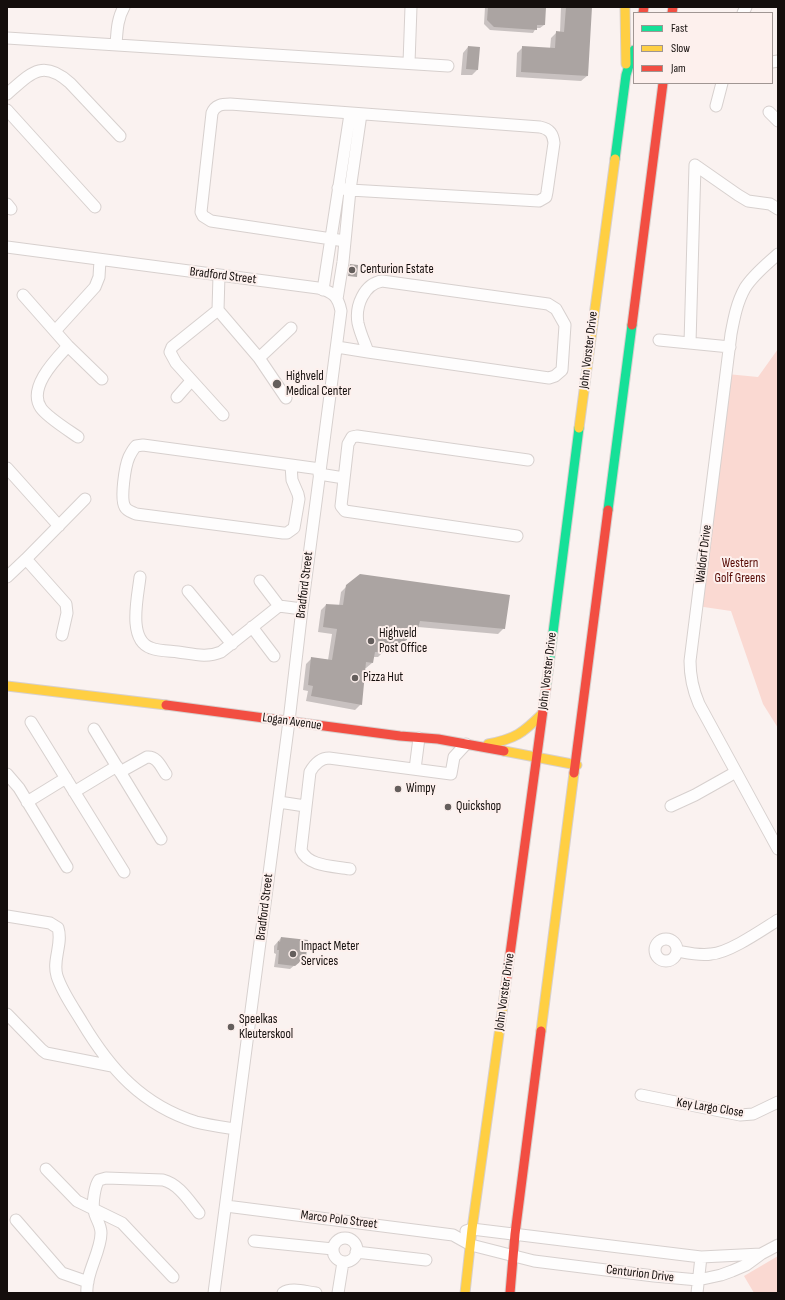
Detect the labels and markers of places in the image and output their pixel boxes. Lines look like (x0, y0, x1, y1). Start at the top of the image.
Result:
place label: Centurion Estate (360, 262, 434, 278)
marker: Centurion Estate (347, 265, 357, 275)
place label: Highveld Medical Center (286, 369, 351, 400)
marker: Highveld Medical Center (271, 378, 283, 390)
place label: Highveld Post Office (379, 626, 427, 657)
marker: Highveld Post Office (366, 636, 376, 646)
place label: Pizza Hut (363, 670, 403, 686)
marker: Pizza Hut (350, 673, 360, 683)
place label: Wimpy (406, 781, 436, 797)
marker: Wimpy (393, 784, 403, 794)
place label: Quickshop (456, 799, 501, 815)
marker: Quickshop (443, 802, 453, 812)
place label: Impact Meter Services (301, 939, 359, 970)
marker: Impact Meter Services (288, 949, 298, 959)
place label: Speelkas Kleuterskool (239, 1012, 293, 1043)
marker: Speelkas Kleuterskool (226, 1022, 236, 1032)

